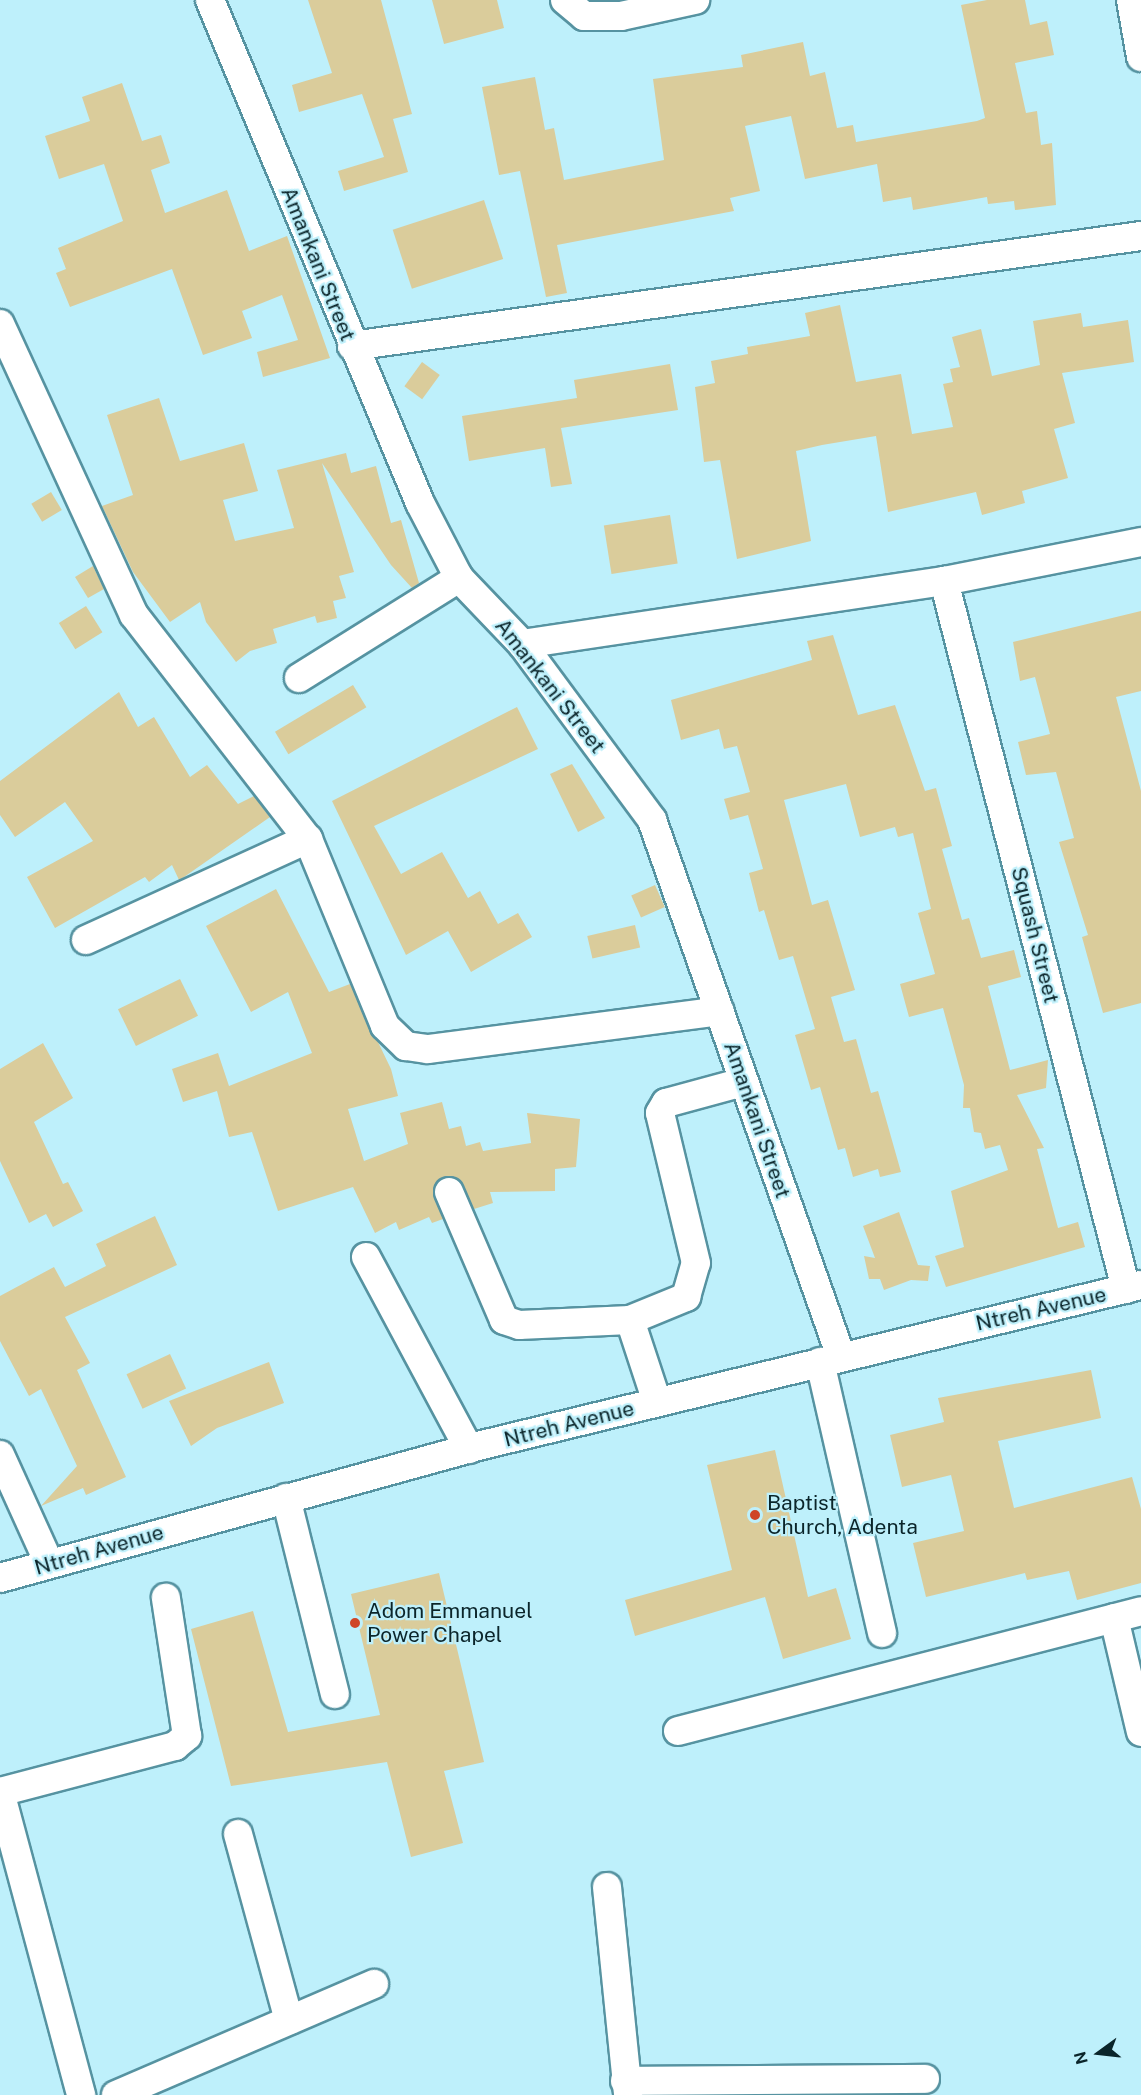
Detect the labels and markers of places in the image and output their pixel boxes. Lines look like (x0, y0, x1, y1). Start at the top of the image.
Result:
place label: Baptist Church, Adenta (767, 1490, 918, 1540)
marker: Baptist Church, Adenta (748, 1508, 762, 1522)
place label: Adom Emmanuel Power Chapel (367, 1598, 533, 1648)
marker: Adom Emmanuel Power Chapel (348, 1616, 362, 1630)

